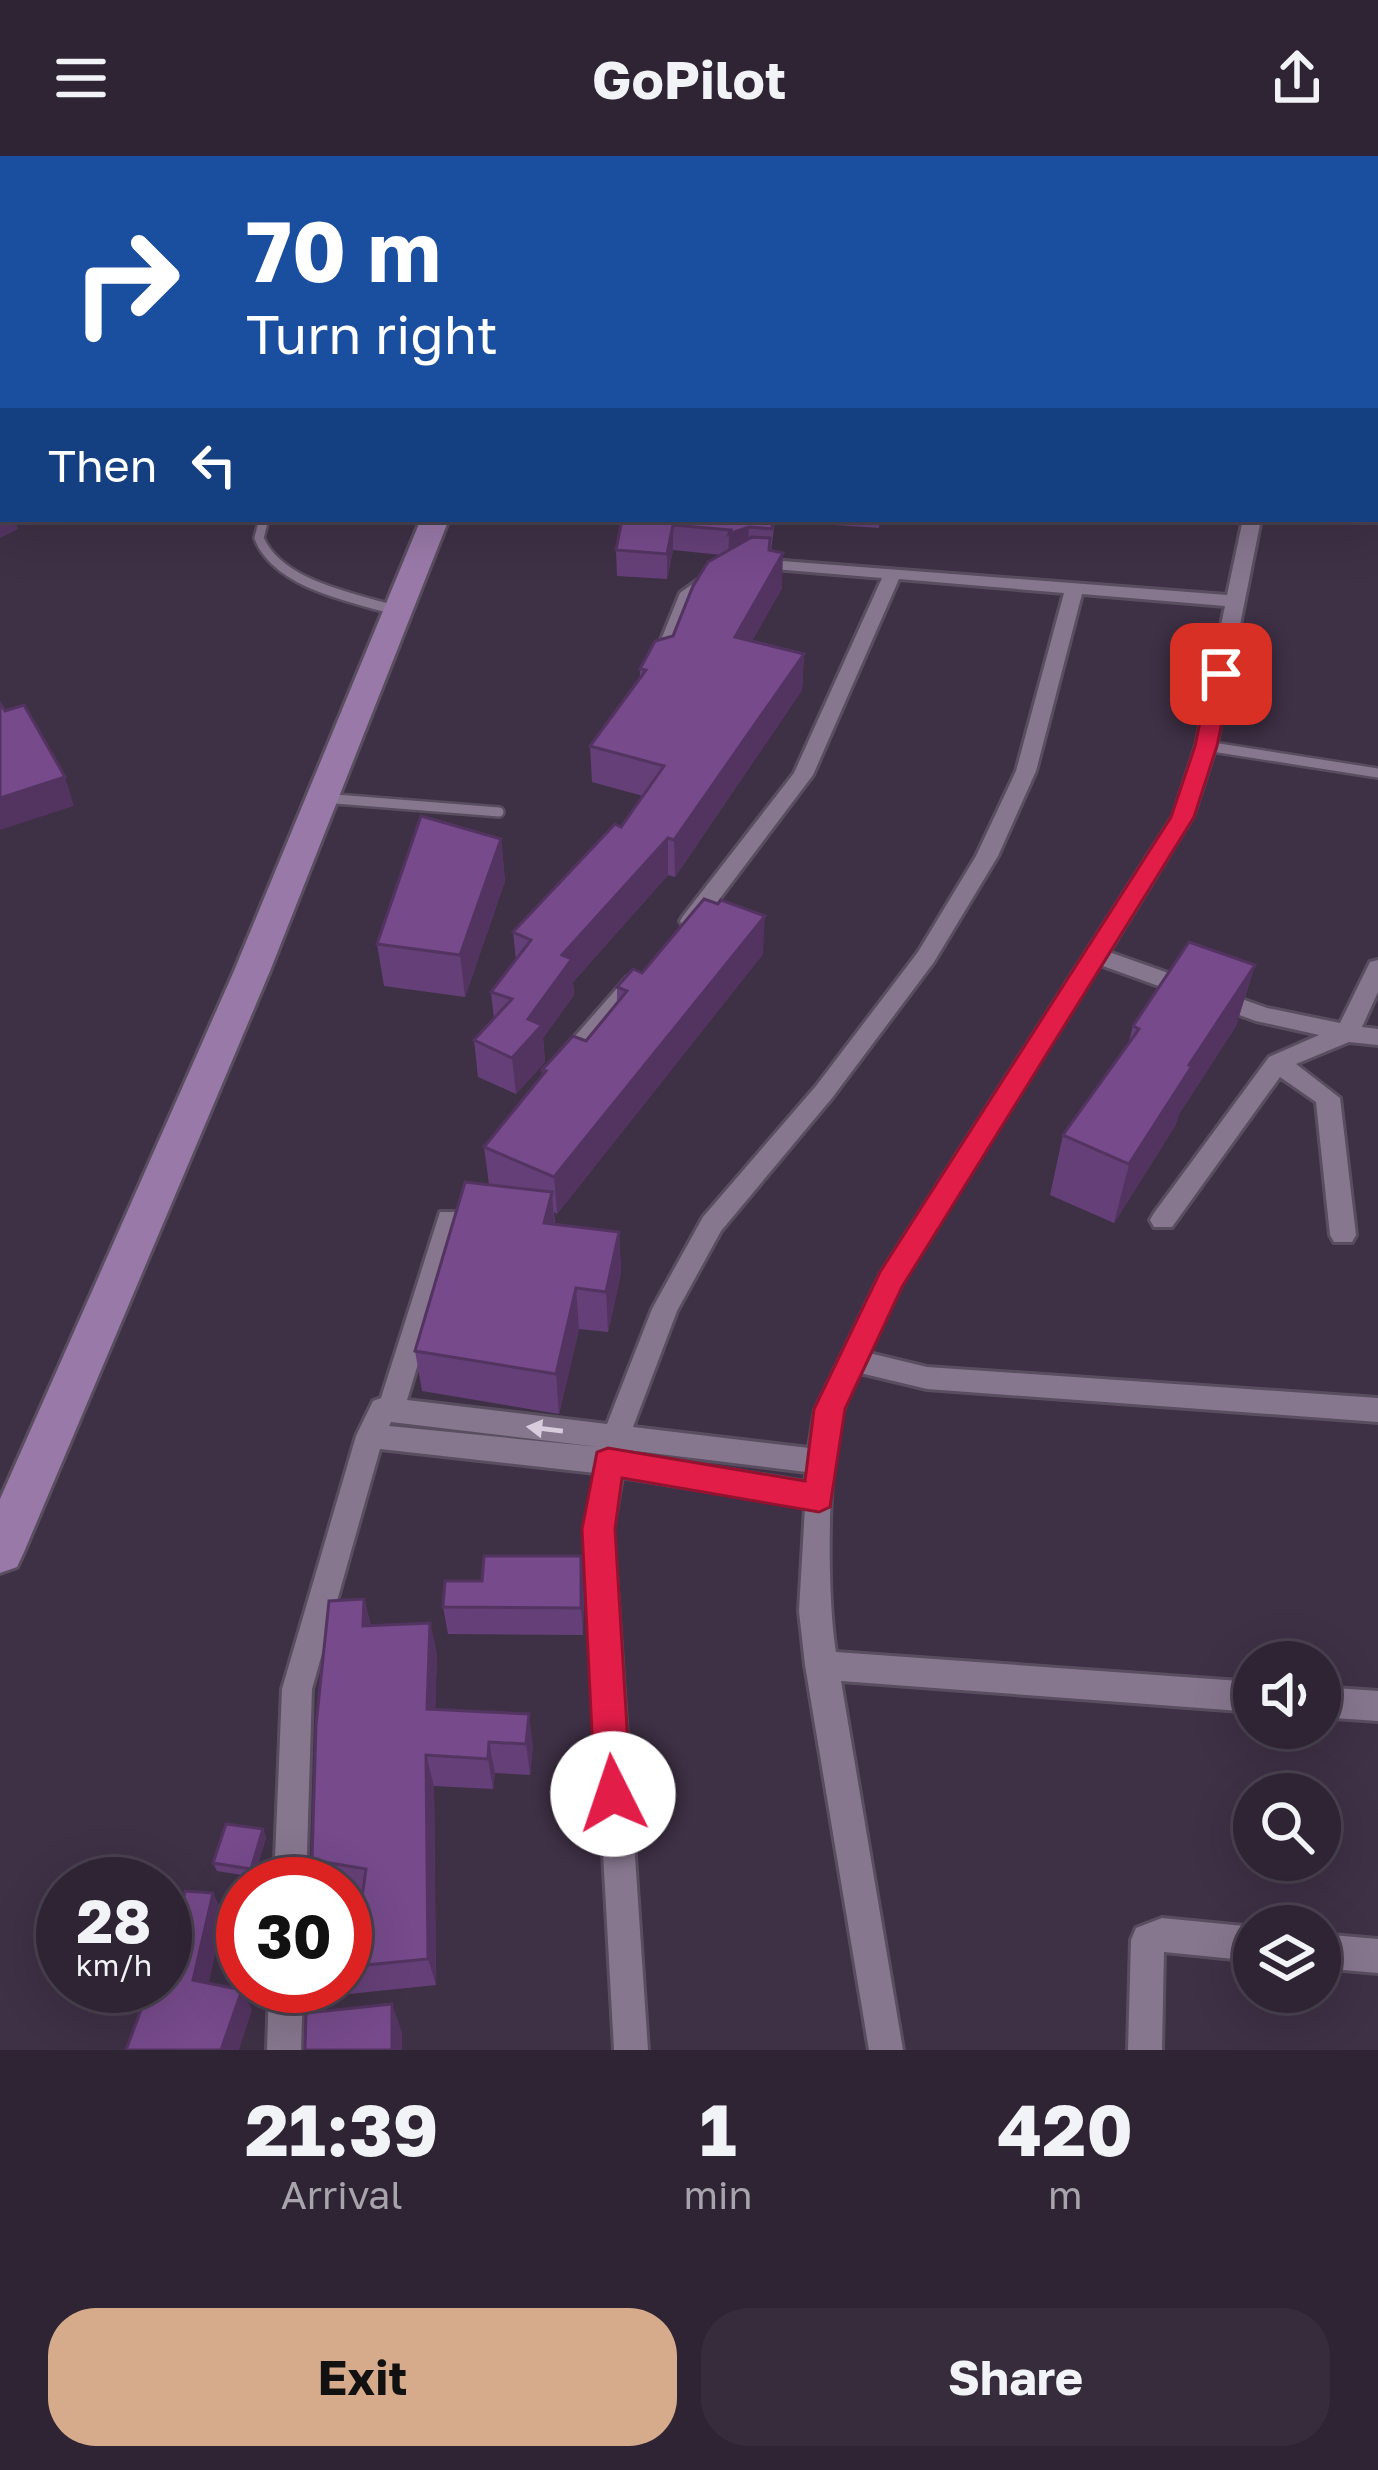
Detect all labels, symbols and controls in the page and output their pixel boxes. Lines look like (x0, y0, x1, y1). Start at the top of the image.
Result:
icon: menu (48, 45, 114, 111)
icon: share (1264, 45, 1330, 111)
text: GoPilot (592, 46, 786, 111)
text: 70 m (246, 200, 441, 300)
icon: right (48, 204, 204, 360)
text: Turn right (246, 301, 498, 366)
icon: left (181, 432, 247, 498)
text: Then (48, 438, 157, 492)
pin (1170, 623, 1272, 725)
icon: arrive (1188, 641, 1254, 707)
one-way arrow (526, 1419, 564, 1438)
map controls (1233, 1641, 1341, 2013)
button: sound (1233, 1641, 1341, 1749)
position arrow (550, 1731, 676, 1857)
button: search (1233, 1773, 1341, 1881)
speed limit sign: 30 (216, 1857, 372, 2013)
text: 28 (76, 1884, 151, 1956)
button: layers (1233, 1905, 1341, 2013)
text: km/h (76, 1947, 152, 1983)
text: 21:39 (245, 2085, 439, 2172)
text: 1 (699, 2085, 737, 2172)
text: 420 (997, 2085, 1133, 2172)
text: Arrival (281, 2171, 403, 2218)
text: min (684, 2171, 752, 2218)
text: m (1048, 2171, 1082, 2218)
button: Exit (48, 2308, 677, 2446)
button: Share (701, 2308, 1330, 2446)

